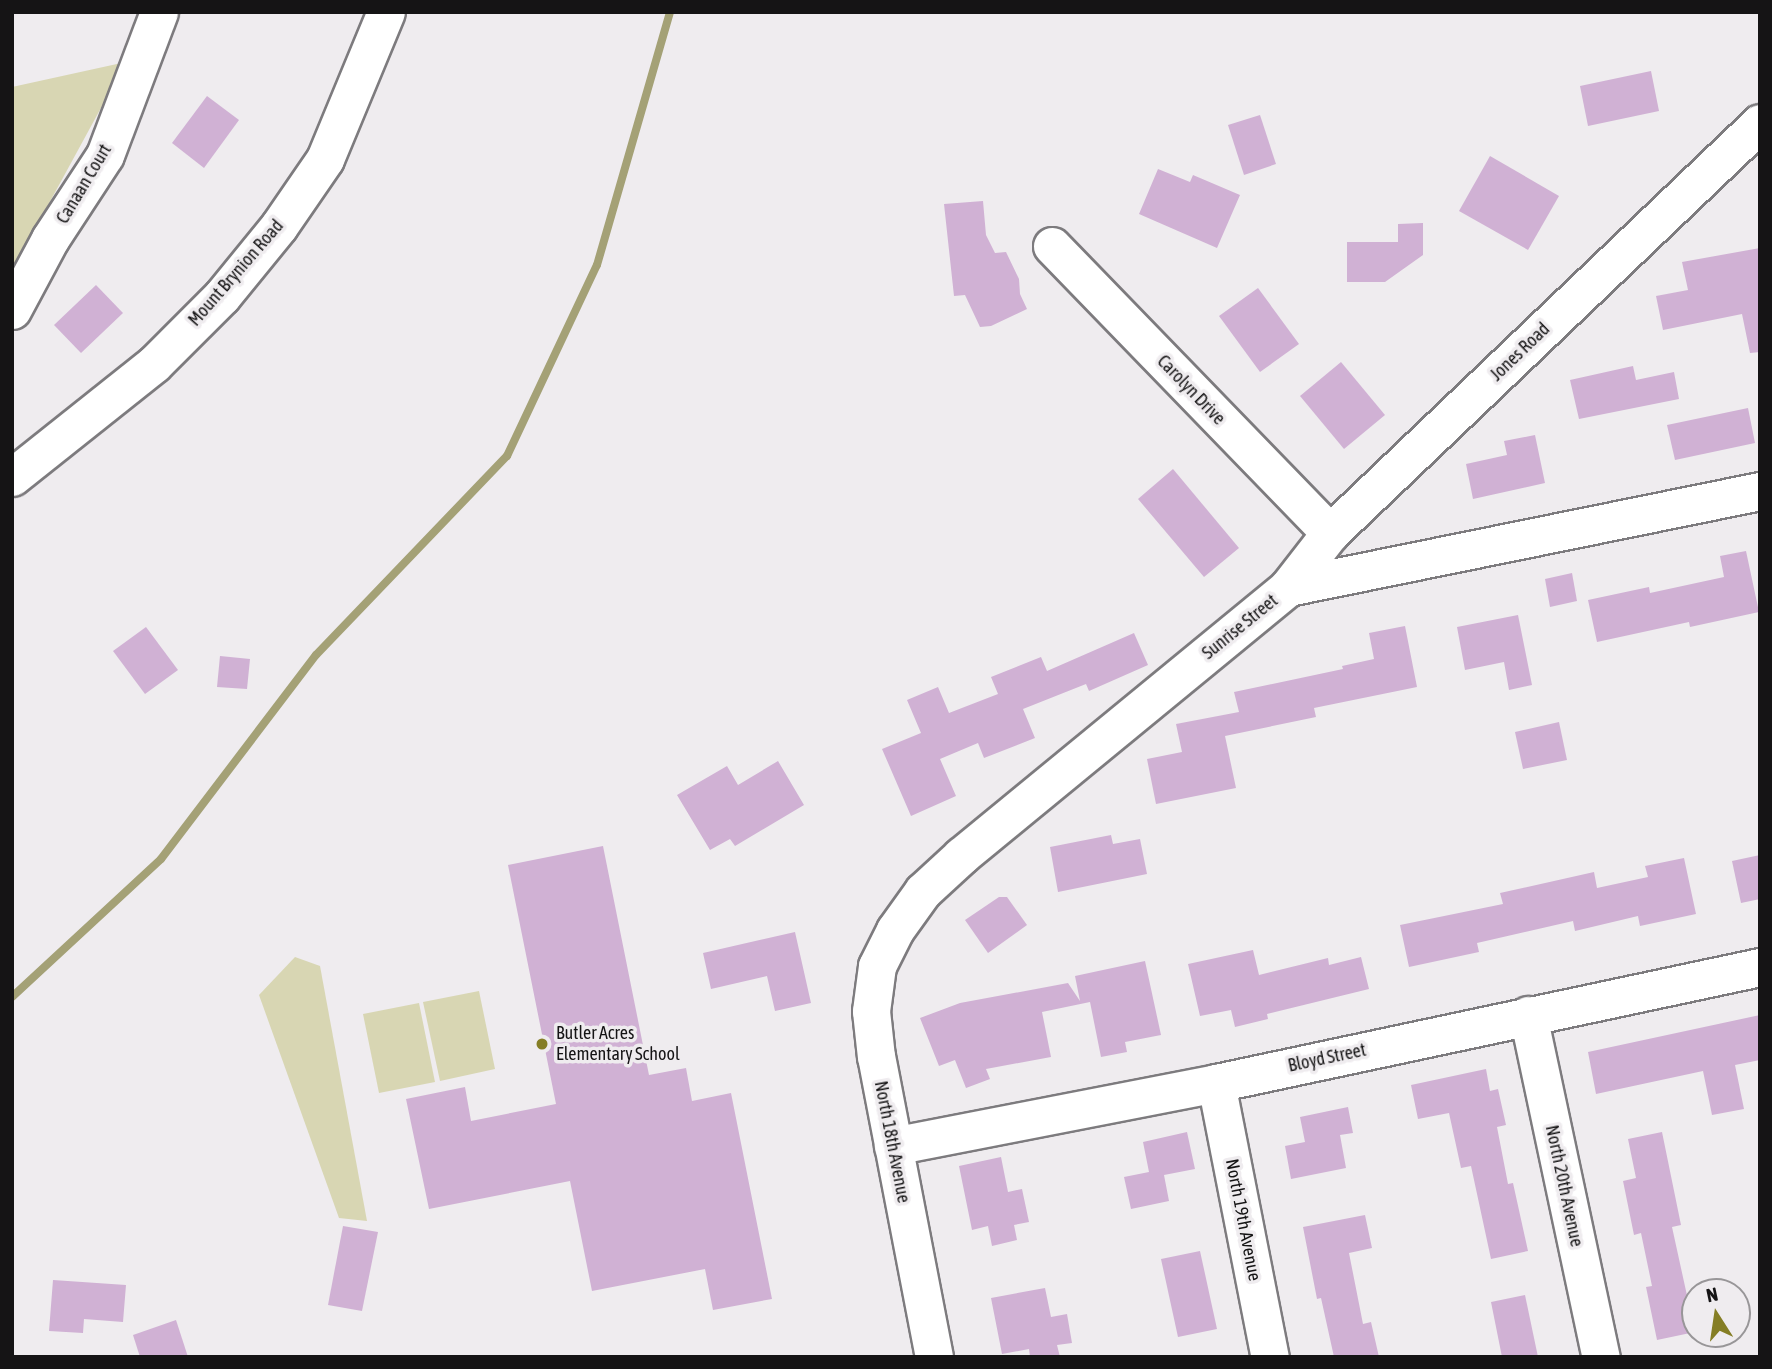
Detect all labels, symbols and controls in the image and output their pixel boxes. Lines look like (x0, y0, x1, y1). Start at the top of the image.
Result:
street label: Canaan Court (52, 140, 116, 228)
street label: Mount Brynion Road (184, 215, 288, 331)
street label: Jones Road (1486, 318, 1554, 386)
street label: Carolyn Drive (1153, 351, 1229, 429)
street label: Sunrise Street (1198, 590, 1282, 664)
place label: Butler Acres Elementary School (556, 1023, 680, 1066)
marker: Butler Acres Elementary School (534, 1036, 550, 1052)
street label: Bloyd Street (1286, 1039, 1368, 1077)
street label: North 18th Avenue (870, 1079, 914, 1205)
street label: North 20th Avenue (1541, 1123, 1587, 1249)
street label: North 19th Avenue (1221, 1157, 1265, 1283)
north arrow (1681, 1278, 1751, 1348)
text: N (1704, 1282, 1720, 1306)

